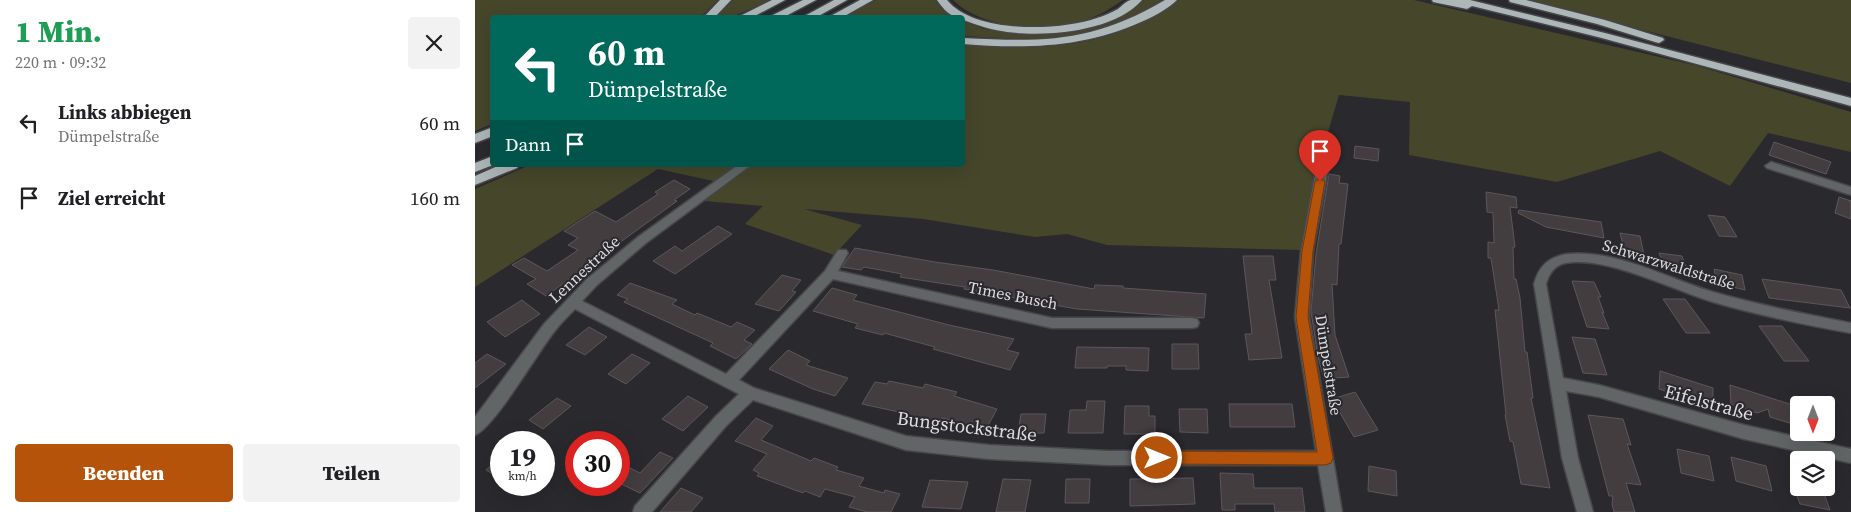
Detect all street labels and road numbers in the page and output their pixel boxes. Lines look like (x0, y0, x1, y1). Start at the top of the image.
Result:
street label: Lennestraße (544, 230, 624, 308)
street label: Schwarzwaldstraße (1600, 233, 1738, 295)
street label: Times Busch (966, 276, 1060, 315)
street label: Dümpelstraße (1310, 313, 1348, 417)
street label: Eifelstraße (1661, 378, 1757, 426)
street label: Bungstockstraße (895, 405, 1039, 447)

